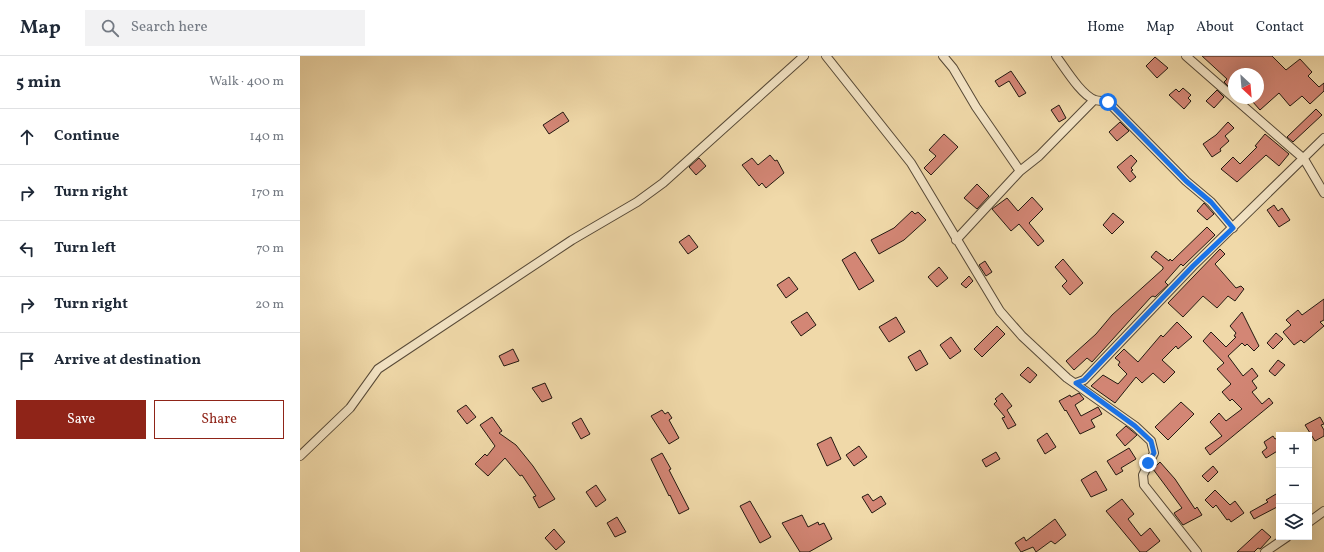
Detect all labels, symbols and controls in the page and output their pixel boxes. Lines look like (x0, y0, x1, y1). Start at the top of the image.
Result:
search box (85, 10, 365, 46)
text: Map (20, 15, 61, 41)
icon: search (99, 17, 121, 39)
text: Search here (131, 17, 208, 38)
text: Home (1087, 18, 1124, 37)
text: Map (1146, 18, 1174, 37)
text: About (1196, 18, 1234, 37)
text: Contact (1256, 18, 1304, 37)
north arrow (1228, 68, 1264, 104)
text: 5 min (16, 71, 61, 94)
text: Walk · 400 m (209, 73, 284, 91)
route start (1099, 93, 1117, 111)
icon: ahead (16, 126, 38, 148)
text: Continue (54, 126, 119, 147)
text: 140 m (250, 128, 284, 146)
icon: right (16, 182, 38, 204)
text: Turn right (54, 182, 128, 203)
text: 170 m (251, 184, 284, 202)
icon: left (16, 238, 38, 260)
text: Turn left (54, 238, 116, 259)
text: 70 m (256, 240, 284, 258)
icon: right (16, 294, 38, 316)
text: Turn right (54, 294, 128, 315)
text: 20 m (255, 296, 284, 314)
icon: arrive (16, 350, 38, 372)
text: Arrive at destination (54, 350, 201, 371)
button: Save (16, 400, 146, 439)
button: Share (154, 400, 284, 439)
map controls (1276, 432, 1312, 540)
button: + (1276, 432, 1312, 468)
route end (1139, 454, 1157, 472)
button: − (1276, 468, 1312, 504)
button: layers (1276, 504, 1312, 540)

